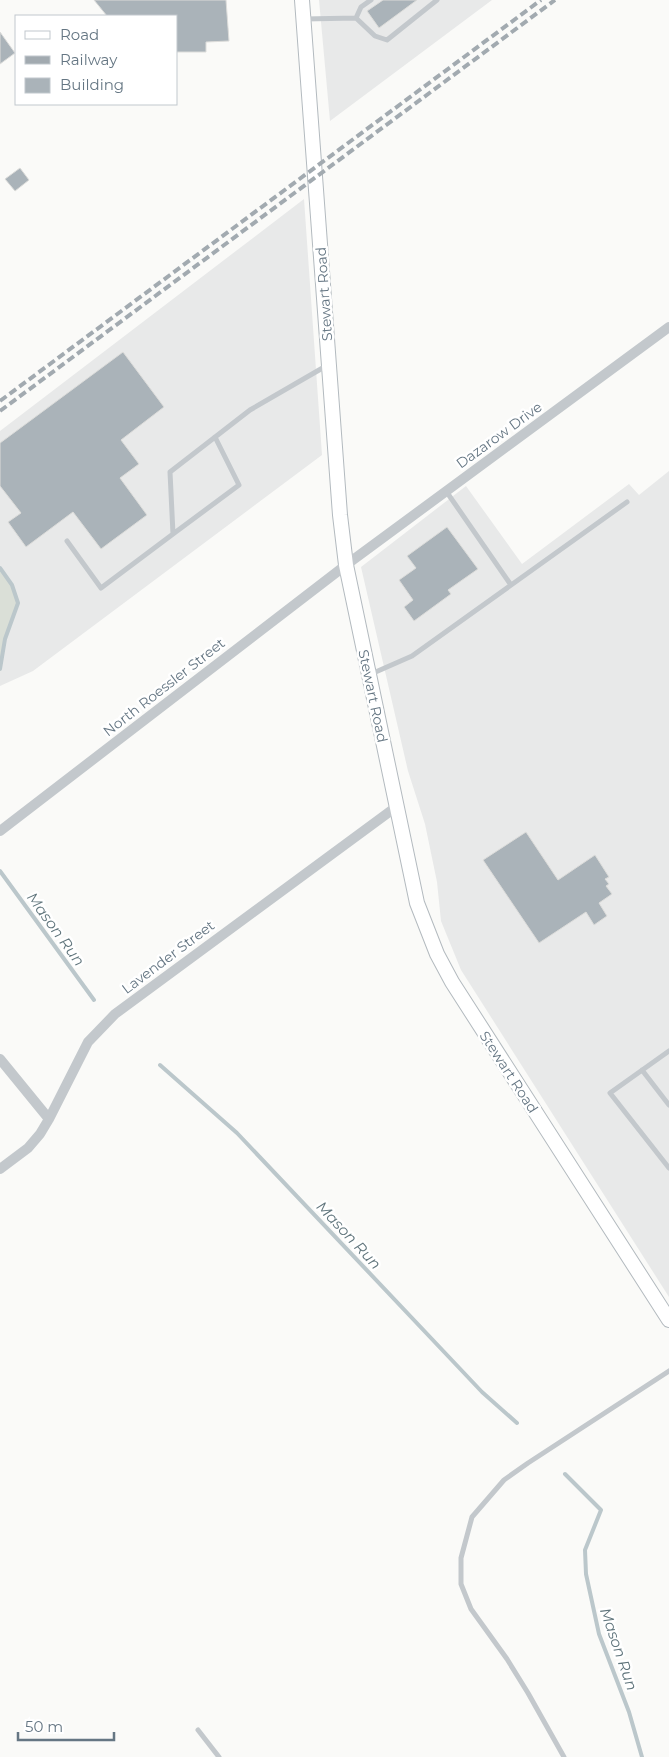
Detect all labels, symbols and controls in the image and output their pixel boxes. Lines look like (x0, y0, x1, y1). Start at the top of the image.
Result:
legend (15, 15, 178, 105)
text: Road (60, 25, 99, 44)
text: Railway (60, 50, 118, 69)
text: Building (60, 75, 124, 94)
street label: Stewart Road (312, 246, 336, 342)
street label: Dazarow Drive (452, 398, 546, 472)
street label: North Roessler Street (99, 634, 229, 740)
street label: Stewart Road (354, 648, 392, 744)
water label: Mason Run (23, 888, 89, 970)
street label: Lavender Street (118, 916, 218, 998)
street label: Stewart Road (476, 1028, 542, 1116)
water label: Mason Run (313, 1197, 385, 1273)
water label: Mason Run (596, 1605, 642, 1693)
scale bar (18, 1710, 114, 1742)
text: 50 m (25, 1717, 63, 1736)

